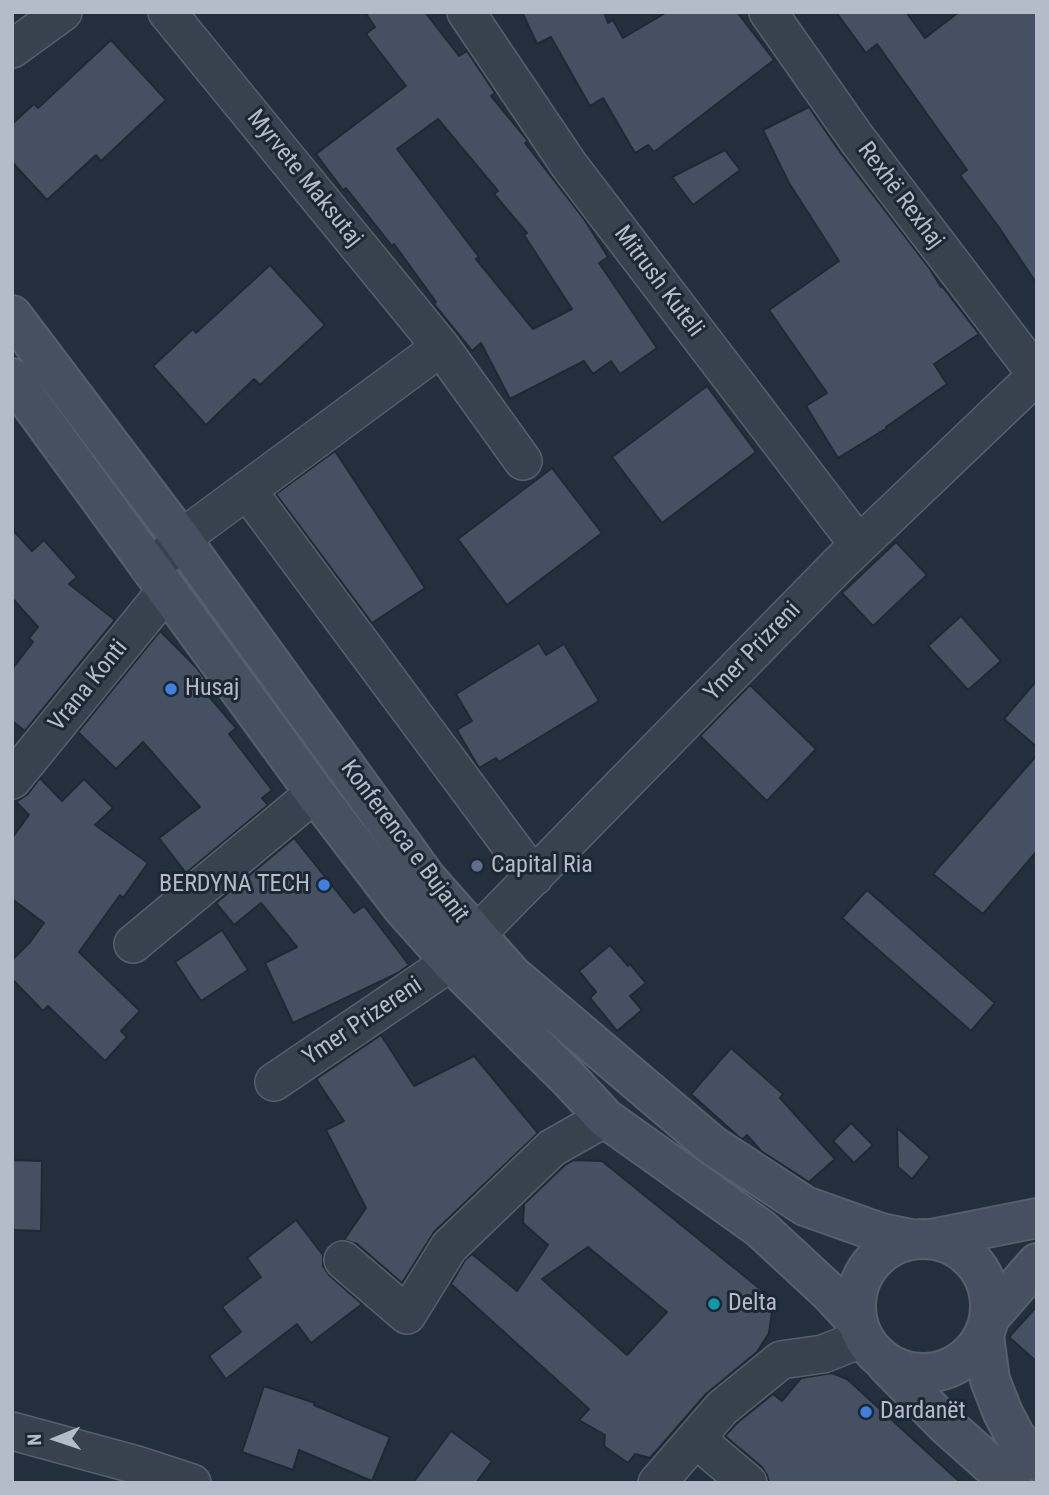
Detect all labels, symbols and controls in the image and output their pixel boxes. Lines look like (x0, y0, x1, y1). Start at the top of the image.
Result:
street label: Myrvete Maksutaj (240, 105, 368, 253)
street label: Rexhë Rexhaj (851, 137, 949, 255)
street label: Mitrush Kuteli (607, 221, 709, 343)
street label: Ymer Prizreni (699, 597, 807, 707)
street label: Vrana Konti (43, 635, 135, 737)
place label: Husaj (185, 675, 239, 703)
marker: Husaj (163, 681, 179, 697)
street label: Konferenca e Bujanit (334, 755, 474, 929)
place label: Capital Ria (491, 852, 593, 880)
marker: Capital Ria (469, 858, 485, 874)
place label: BERDYNA TECH (159, 871, 310, 899)
marker: BERDYNA TECH (316, 877, 332, 893)
street label: Ymer Prizereni (298, 972, 428, 1072)
place label: Delta (728, 1290, 777, 1318)
marker: Delta (706, 1296, 722, 1312)
place label: Dardanët (880, 1398, 966, 1426)
north arrow (21, 1404, 91, 1474)
marker: Dardanët (858, 1404, 874, 1420)
text: N (23, 1434, 46, 1446)

